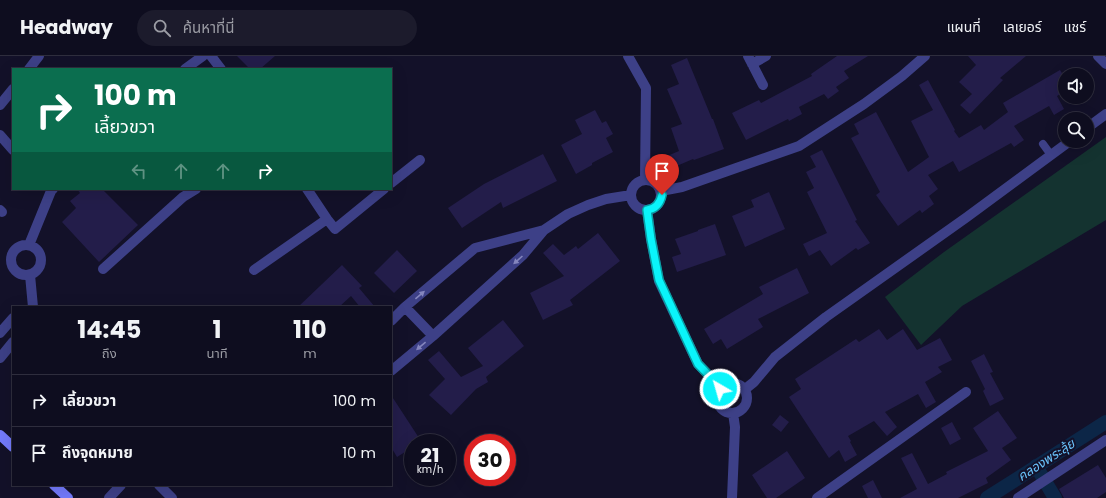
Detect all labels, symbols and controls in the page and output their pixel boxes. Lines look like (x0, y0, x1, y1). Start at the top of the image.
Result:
search box (137, 10, 417, 46)
text: Headway (20, 14, 113, 41)
icon: search (151, 17, 173, 39)
text: ค้นหาที่นี่ (183, 17, 234, 38)
text: แผนที่ (947, 17, 981, 37)
text: เลเยอร์ (1003, 17, 1042, 37)
text: แชร์ (1064, 17, 1086, 37)
map controls (1058, 68, 1094, 148)
button: sound (1058, 68, 1094, 104)
text: 100 m (94, 76, 177, 115)
icon: right (28, 84, 80, 136)
button: search (1058, 112, 1094, 148)
text: เลี้ยวขวา (94, 114, 155, 139)
pin (645, 154, 679, 195)
icon: left (128, 160, 150, 182)
icon: ahead (170, 160, 192, 182)
icon: ahead (212, 160, 234, 182)
icon: right (254, 160, 276, 182)
icon: arrive (651, 160, 673, 182)
one-way arrow (513, 255, 523, 264)
one-way arrow (415, 290, 425, 299)
text: 14:45 (77, 313, 141, 346)
text: 1 (213, 313, 222, 346)
text: 110 (293, 313, 327, 346)
one-way arrow (415, 341, 426, 350)
text: ถึง (102, 344, 117, 363)
text: นาที (207, 344, 228, 363)
text: m (303, 344, 317, 363)
position arrow (699, 368, 741, 410)
icon: right (28, 390, 50, 412)
text: เลี้ยวขวา (62, 390, 116, 411)
text: 100 m (333, 390, 376, 411)
speed limit sign: 30 (464, 434, 516, 486)
water label: คลองพระลุ้ย (1014, 434, 1079, 486)
text: 21 (421, 441, 439, 469)
icon: arrive (28, 442, 50, 464)
text: ถึงจุดหมาย (62, 442, 133, 463)
text: 10 m (342, 442, 376, 463)
text: km/h (417, 462, 443, 477)

